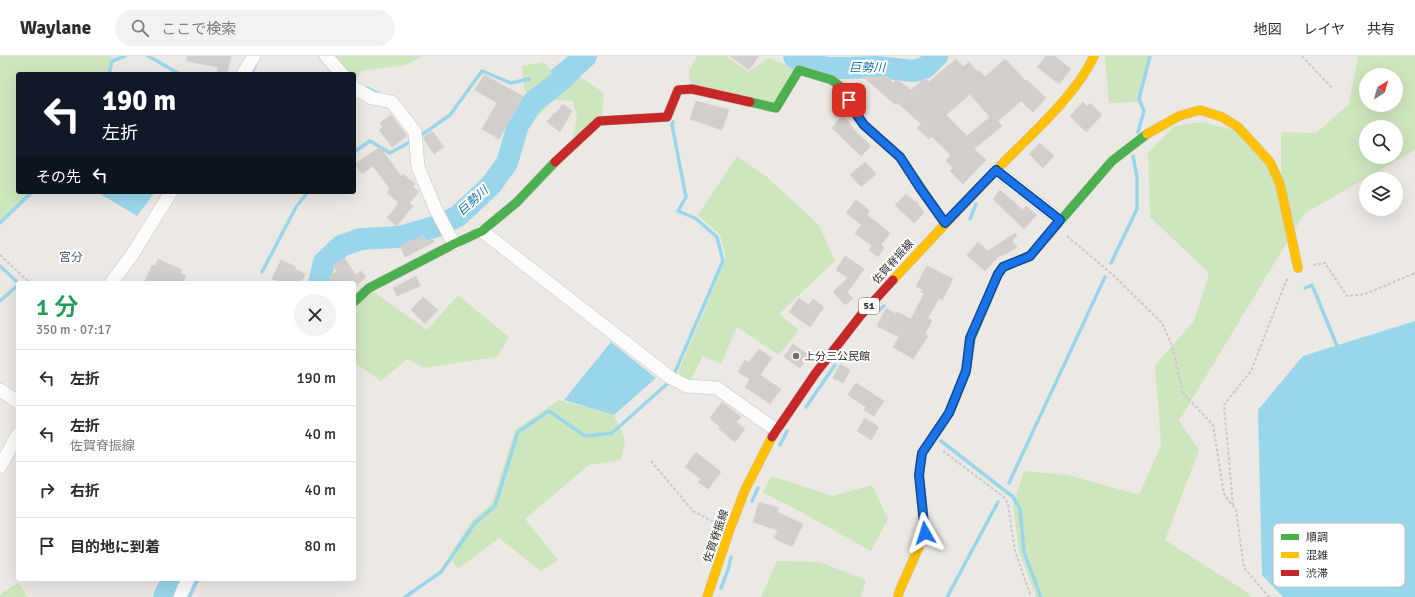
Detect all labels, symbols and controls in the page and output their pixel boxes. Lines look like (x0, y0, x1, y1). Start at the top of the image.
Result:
search box (115, 10, 395, 46)
text: Waylane (20, 16, 91, 40)
icon: search (129, 17, 151, 39)
text: ここで検索 (161, 20, 236, 38)
text: 地図 (1253, 21, 1281, 38)
text: レイヤ (1303, 21, 1345, 38)
text: 共有 (1367, 21, 1395, 38)
water label: 巨勢川 (849, 60, 887, 76)
north arrow (1359, 68, 1403, 112)
map controls (1359, 68, 1403, 216)
pin (832, 83, 866, 117)
text: 190 m (102, 84, 176, 118)
icon: left (36, 88, 88, 140)
icon: arrive (838, 89, 860, 111)
button: search (1359, 120, 1403, 164)
text: 左折 (102, 122, 138, 144)
icon: left (89, 164, 111, 186)
text: その先 (36, 168, 81, 186)
button: layers (1359, 172, 1403, 216)
water label: 巨勢川 (455, 182, 493, 219)
street label: 佐賀脊振線 (870, 237, 916, 287)
district label: 宮分 (59, 250, 83, 265)
text: 1 分 (36, 292, 78, 322)
button: close (294, 294, 336, 336)
road number: 51 (859, 298, 879, 314)
text: 350 m · 07:17 (36, 322, 112, 338)
place label: 上分三公民館 (804, 350, 870, 363)
marker: 上分三公民館 (791, 351, 801, 361)
icon: left (36, 367, 58, 389)
text: 190 m (296, 369, 336, 387)
text: 左折 (70, 370, 100, 388)
text: 左折 (70, 417, 100, 435)
icon: left (36, 423, 58, 445)
text: 40 m (305, 425, 336, 443)
text: 佐賀脊振線 (70, 438, 135, 454)
icon: right (36, 479, 58, 501)
text: 40 m (305, 481, 336, 499)
text: 右折 (70, 482, 100, 500)
street label: 佐賀脊振線 (701, 508, 731, 564)
position arrow (904, 512, 946, 554)
legend (1273, 523, 1405, 587)
text: 順調 (1306, 531, 1328, 544)
icon: arrive (36, 535, 58, 557)
text: 80 m (305, 537, 336, 555)
text: 目的地に到着 (70, 538, 160, 556)
text: 混雑 (1306, 549, 1328, 562)
text: 渋滞 (1306, 567, 1328, 580)

